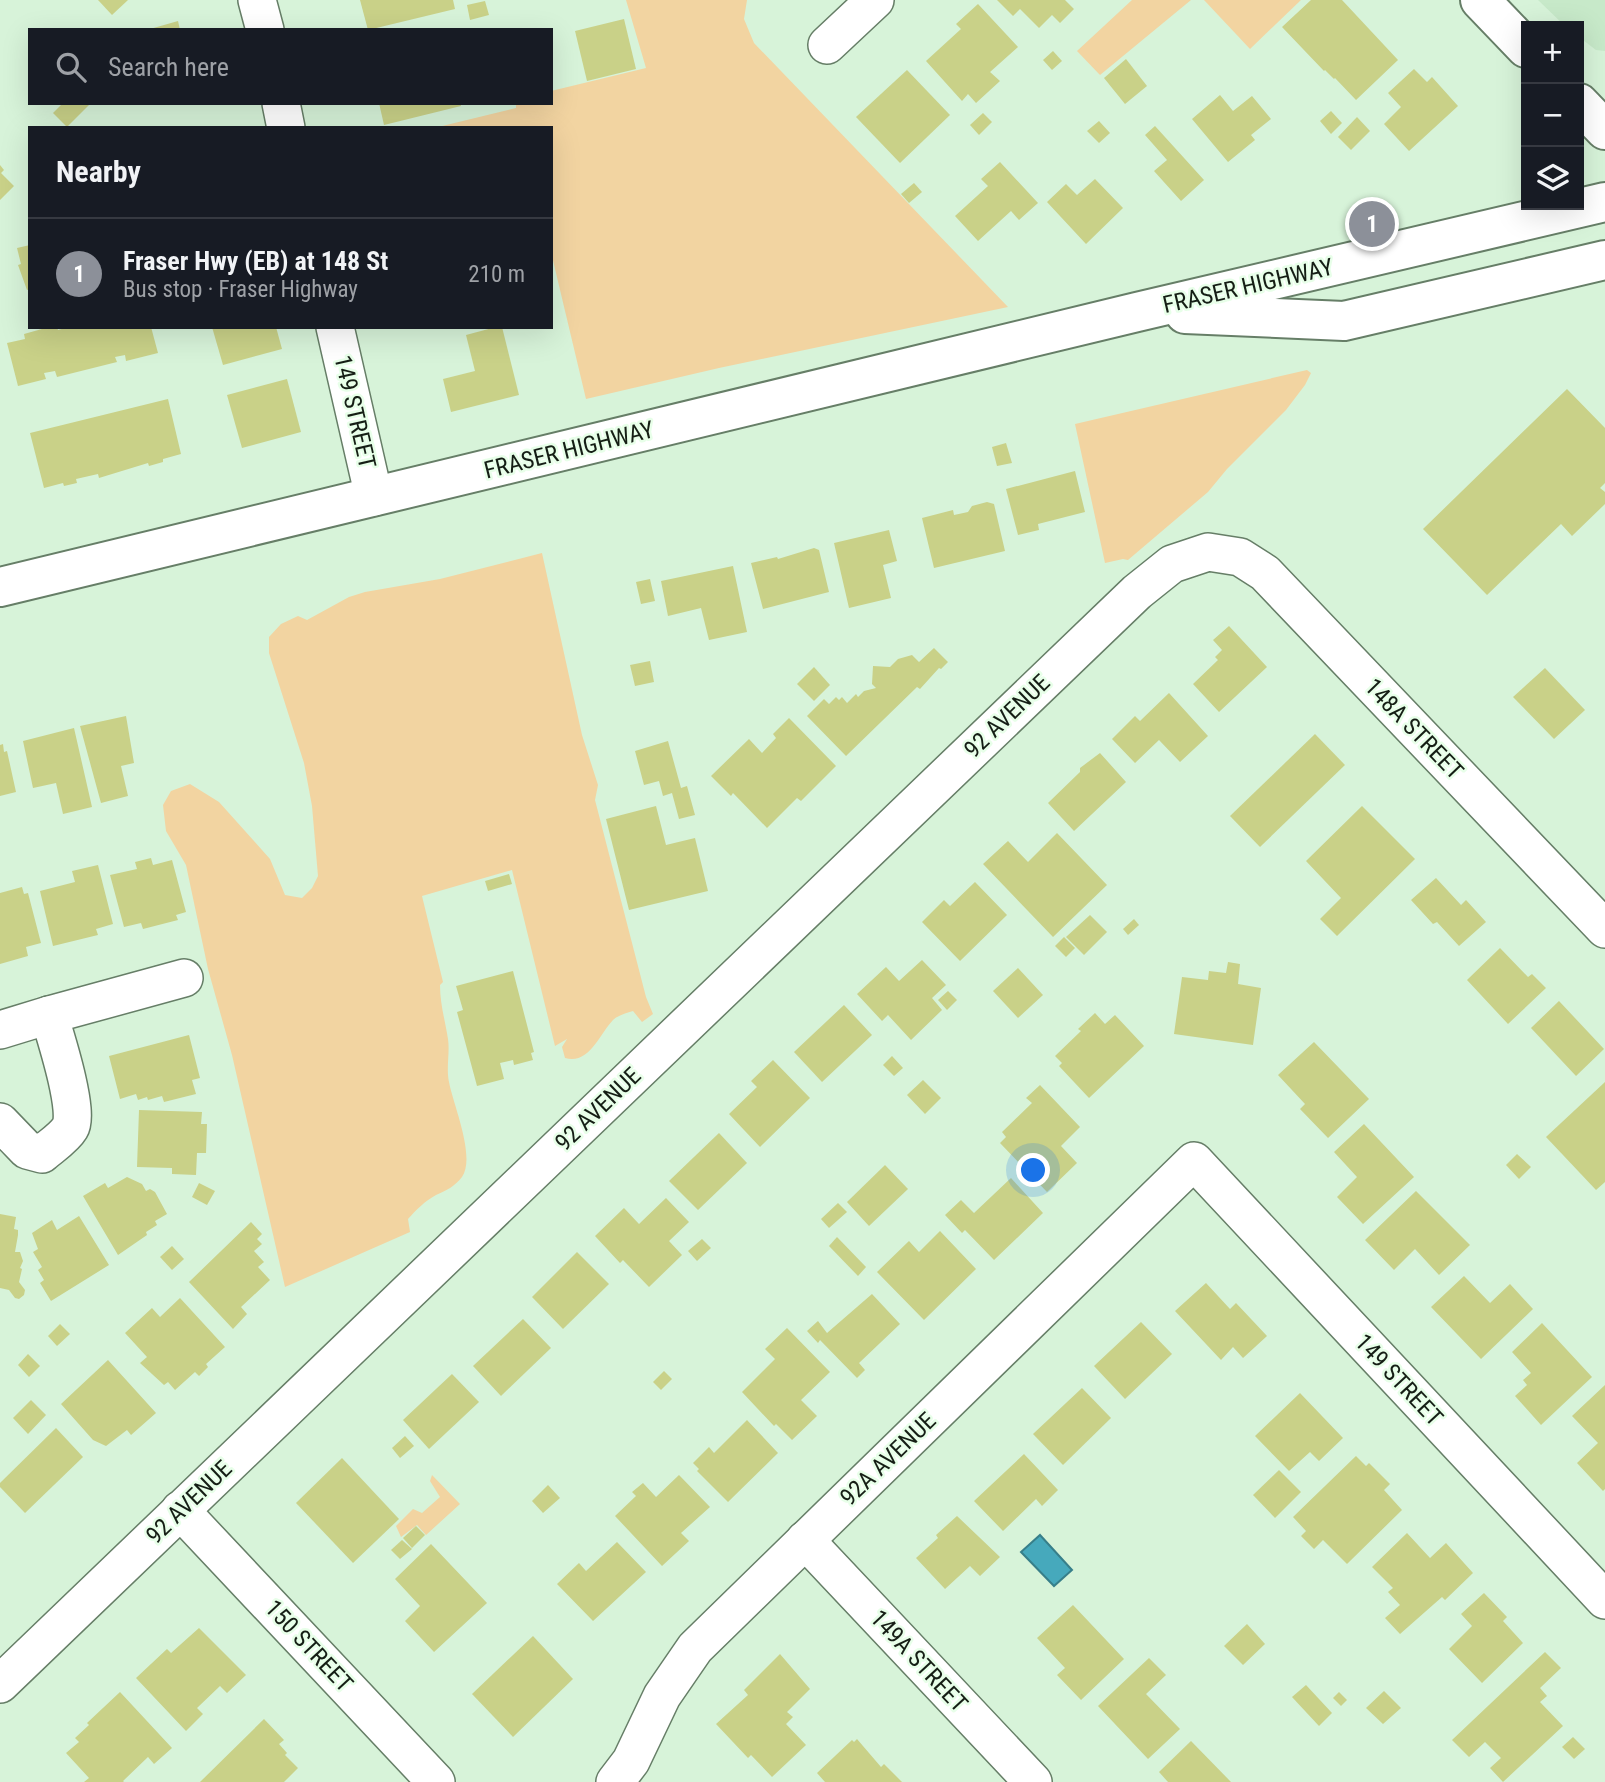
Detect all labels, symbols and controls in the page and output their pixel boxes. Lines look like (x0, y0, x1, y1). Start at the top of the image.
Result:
map controls (1521, 21, 1584, 210)
button: + (1521, 21, 1584, 84)
search box (28, 28, 553, 105)
icon: search (52, 48, 90, 86)
text: Search here (108, 52, 229, 82)
button: − (1521, 84, 1584, 147)
button: layers (1521, 147, 1584, 210)
text: Nearby (56, 154, 141, 189)
pin: 1 (1349, 198, 1395, 250)
text: Fraser Hwy (EB) at 148 St (123, 246, 388, 276)
street label: FRASER HIGHWAY (1160, 253, 1336, 319)
text: 1 (73, 261, 85, 288)
text: 210 m (468, 261, 525, 288)
text: Bus stop · Fraser Highway (123, 276, 358, 303)
street label: 149 STREET (328, 353, 382, 471)
street label: FRASER HIGHWAY (481, 415, 657, 485)
street label: 92 AVENUE (959, 668, 1056, 763)
street label: 148A STREET (1359, 673, 1469, 785)
street label: 92 AVENUE (550, 1061, 647, 1156)
your location (1016, 1153, 1050, 1187)
street label: 149 STREET (1349, 1328, 1449, 1432)
street label: 92A AVENUE (835, 1407, 941, 1511)
street label: 92 AVENUE (141, 1454, 238, 1549)
street label: 150 STREET (259, 1594, 359, 1698)
street label: 149A STREET (865, 1604, 973, 1718)

